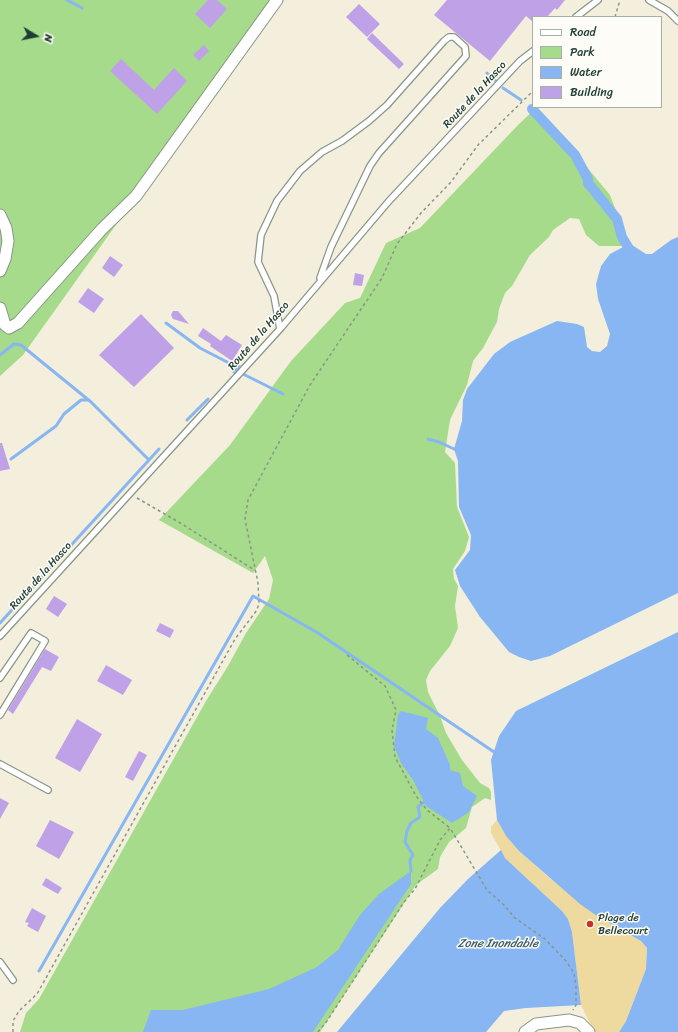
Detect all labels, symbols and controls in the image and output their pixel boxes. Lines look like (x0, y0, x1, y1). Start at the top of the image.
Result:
north arrow (16, 16, 56, 56)
legend (532, 16, 662, 108)
text: Road (570, 21, 596, 43)
text: N (38, 33, 58, 44)
text: Park (570, 41, 595, 63)
street label: Route de la Hasco (441, 59, 509, 131)
text: Water (570, 61, 602, 83)
text: Building (570, 81, 613, 103)
street label: Route de la Hasco (226, 299, 292, 373)
street label: Route de la Hasco (7, 539, 75, 613)
place label: Plage de Bellecourt (598, 911, 649, 937)
marker: Plage de Bellecourt (585, 919, 595, 929)
water label: Zone Inondable (458, 937, 538, 951)

